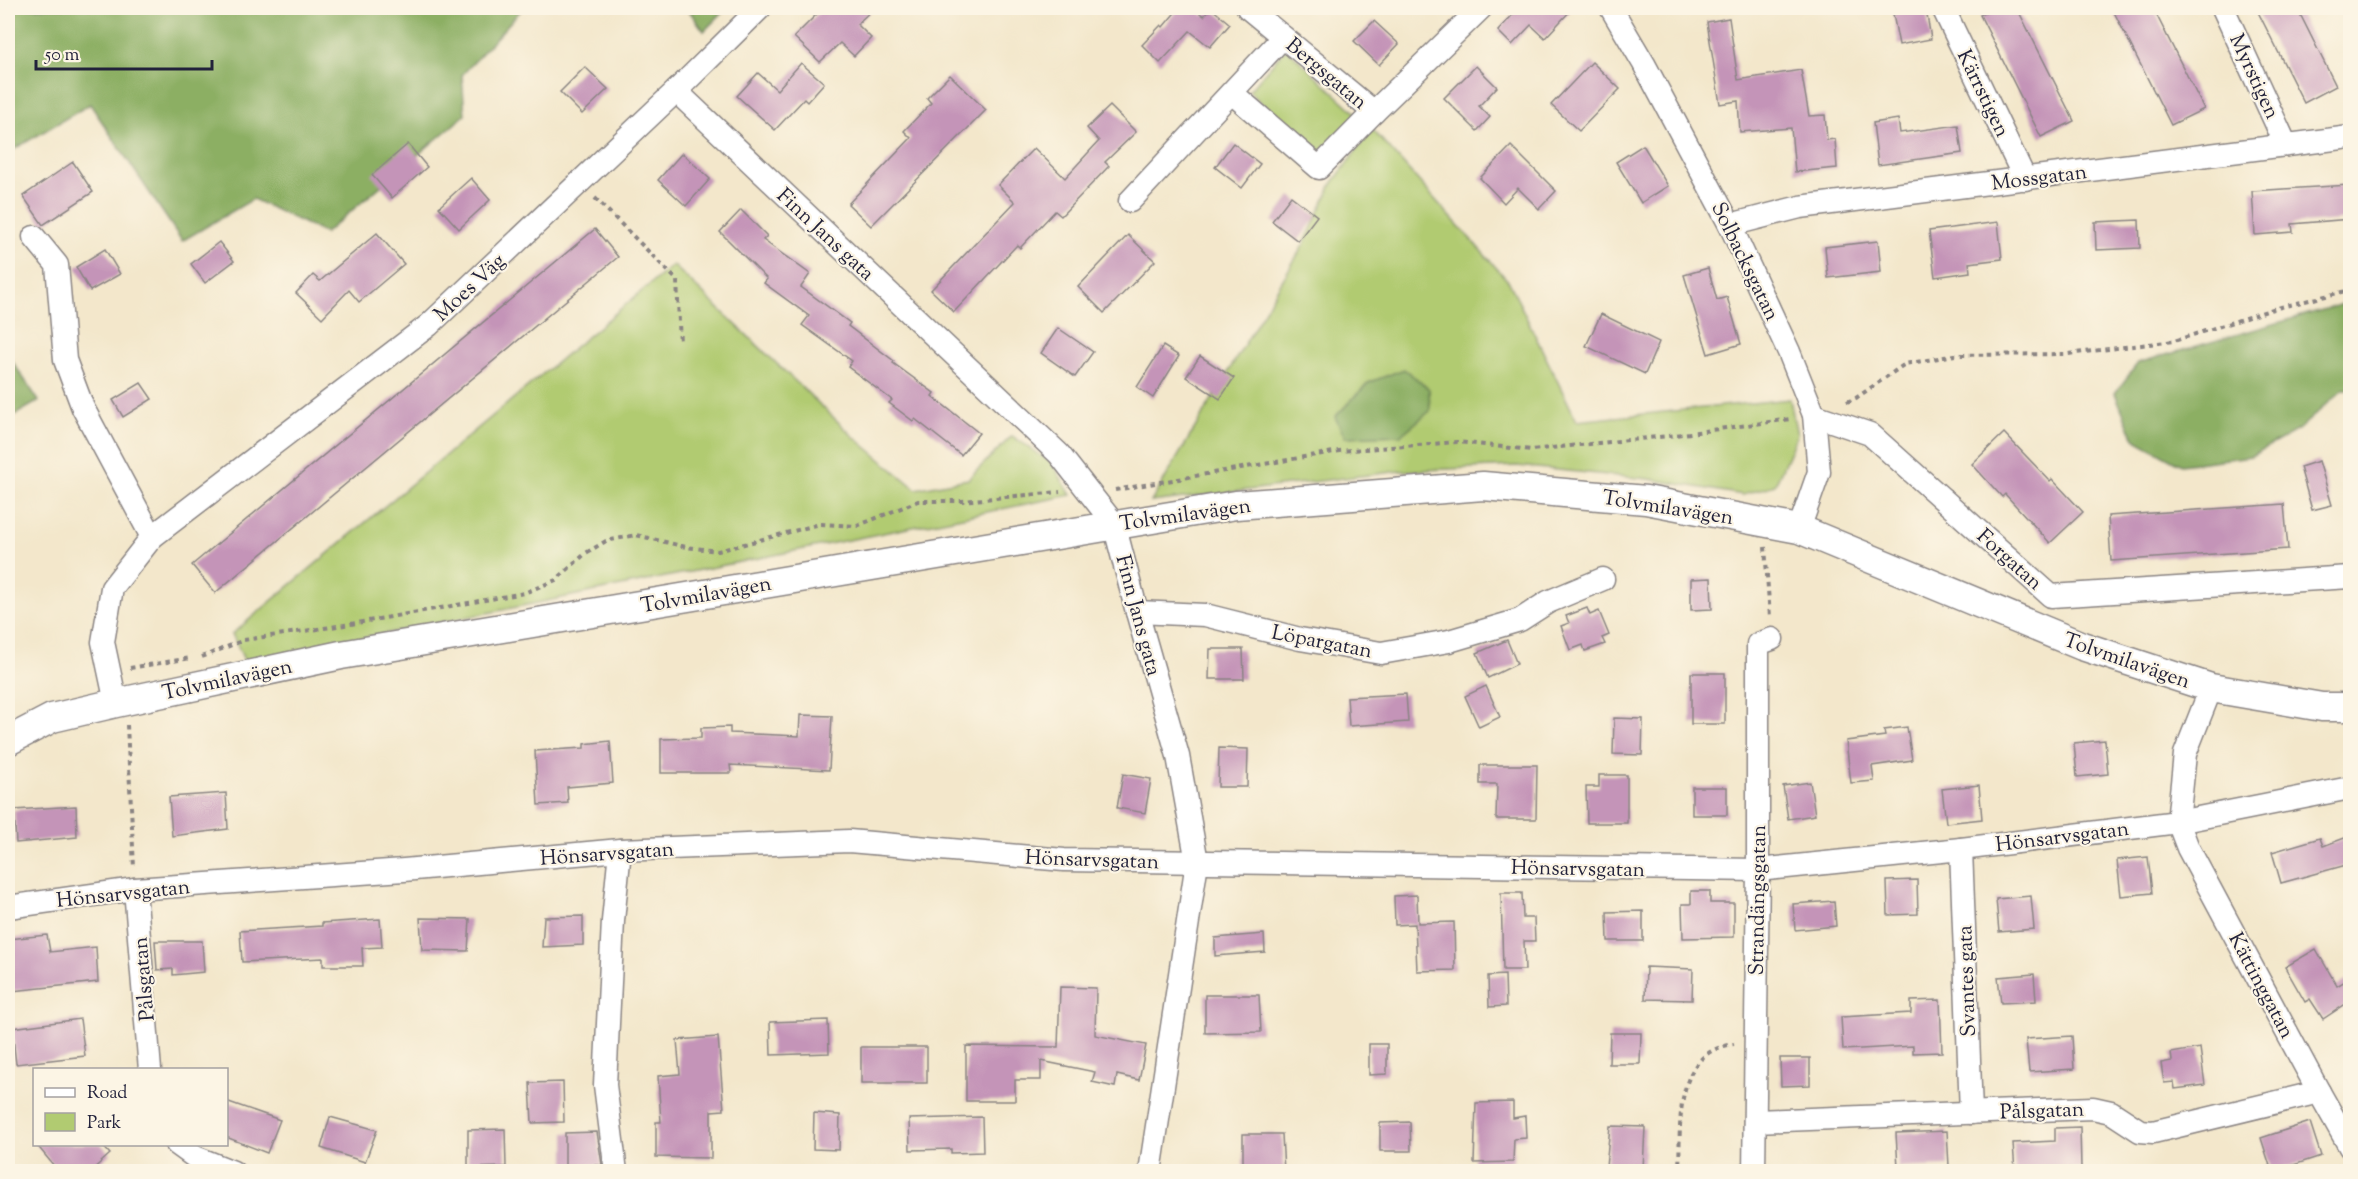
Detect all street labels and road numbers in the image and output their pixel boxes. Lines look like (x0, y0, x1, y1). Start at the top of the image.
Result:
street label: Myrstigen (2220, 29, 2286, 124)
street label: Bergsgatan (1278, 31, 1373, 118)
street label: Kärrstigen (1948, 45, 2016, 143)
street label: Mossgatan (1990, 158, 2089, 200)
street label: Finn Jans gata (769, 182, 880, 289)
street label: Solbacksgatan (1702, 197, 1786, 326)
street label: Moes Väg (428, 247, 513, 330)
street label: Tolvmilavägen (1600, 484, 1735, 534)
street label: Tolvmilavägen (1118, 492, 1253, 540)
street label: Forgatan (1969, 523, 2048, 598)
street label: Finn Jans gata (1107, 552, 1168, 680)
street label: Tolvmilavägen (639, 570, 774, 622)
street label: Löpargatan (1269, 619, 1374, 667)
street label: Tolvmilavägen (2059, 626, 2194, 698)
street label: Tolvmilavägen (160, 653, 295, 709)
street label: Hönsarvsgatan (1994, 815, 2131, 861)
street label: Strandängsgatan (1743, 824, 1775, 976)
street label: Hönsarvsgatan (539, 835, 675, 875)
street label: Hönsarvsgatan (1024, 844, 1160, 878)
street label: Hönsarvsgatan (1511, 854, 1645, 886)
street label: Hönsarvsgatan (55, 873, 192, 917)
street label: Svantes gata (1951, 924, 1985, 1037)
street label: Kättinggatan (2220, 928, 2301, 1044)
street label: Pålsgatan (126, 936, 164, 1022)
street label: Pålsgatan (1999, 1096, 2085, 1128)

